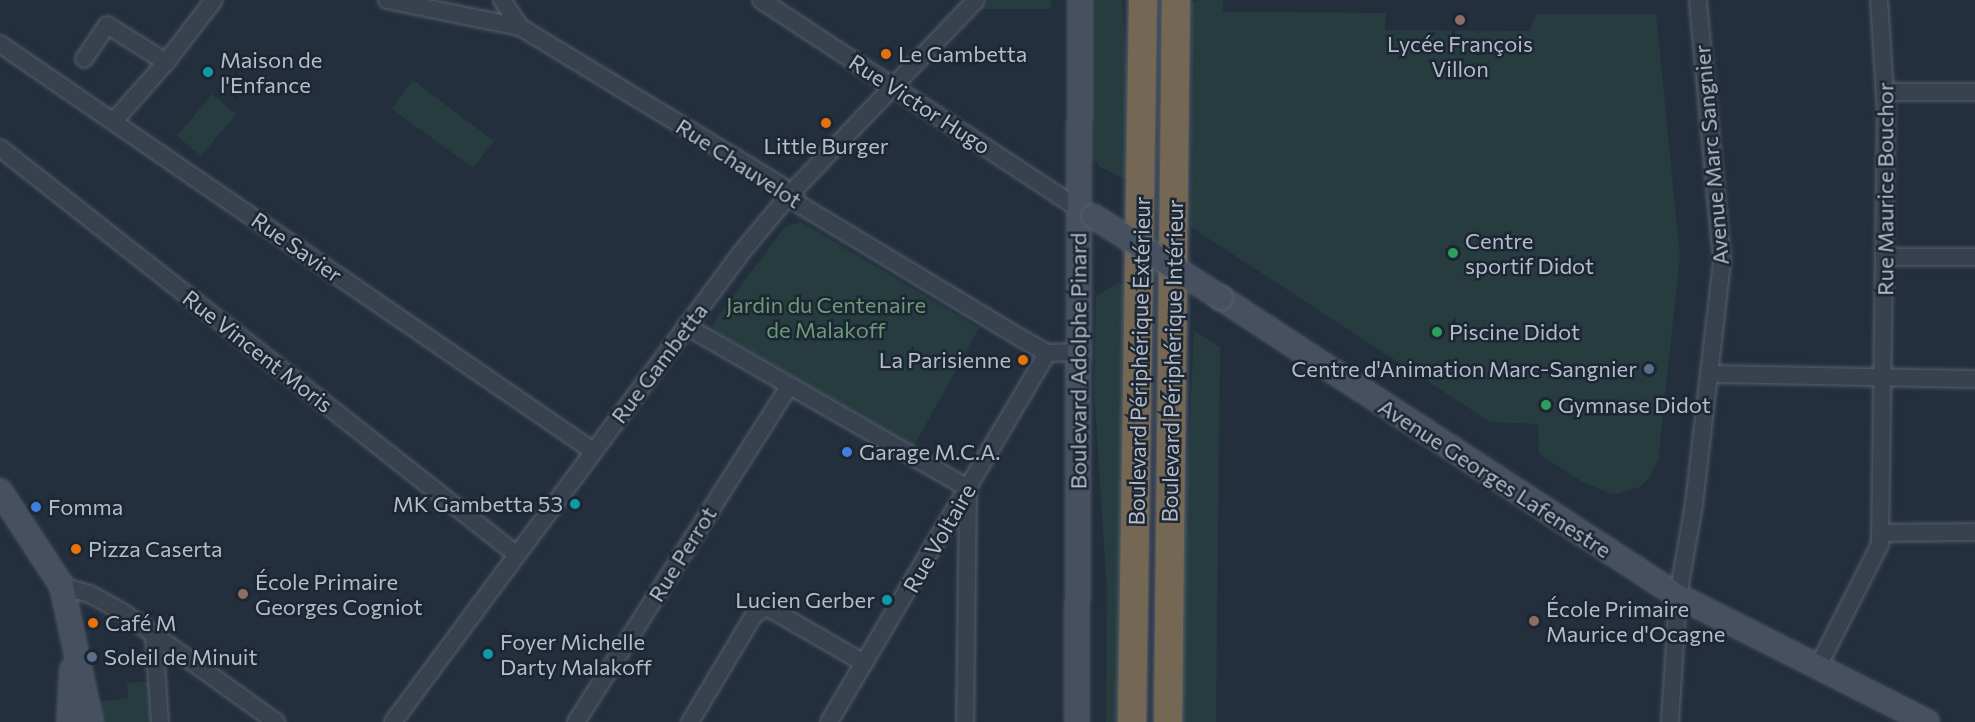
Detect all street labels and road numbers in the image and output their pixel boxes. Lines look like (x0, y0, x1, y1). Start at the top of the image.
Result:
street label: Avenue Marc Sangnier (1688, 44, 1734, 266)
street label: Rue Victor Hugo (844, 49, 996, 159)
street label: Rue Maurice Bouchor (1872, 82, 1898, 296)
street label: Rue Chauvelot (671, 113, 807, 213)
street label: Boulevard Périphérique Extérieur (1123, 196, 1155, 526)
street label: Boulevard Périphérique Intérieur (1156, 199, 1188, 523)
street label: Rue Savier (247, 206, 347, 288)
street label: Boulevard Adolphe Pinard (1065, 233, 1091, 489)
street label: Rue Vincent Moris (178, 284, 338, 418)
street label: Rue Gambetta (605, 298, 713, 428)
street label: Avenue Georges Lafenestre (1374, 393, 1616, 563)
street label: Rue Voltaire (897, 479, 981, 597)
street label: Rue Perrot (642, 502, 722, 606)

